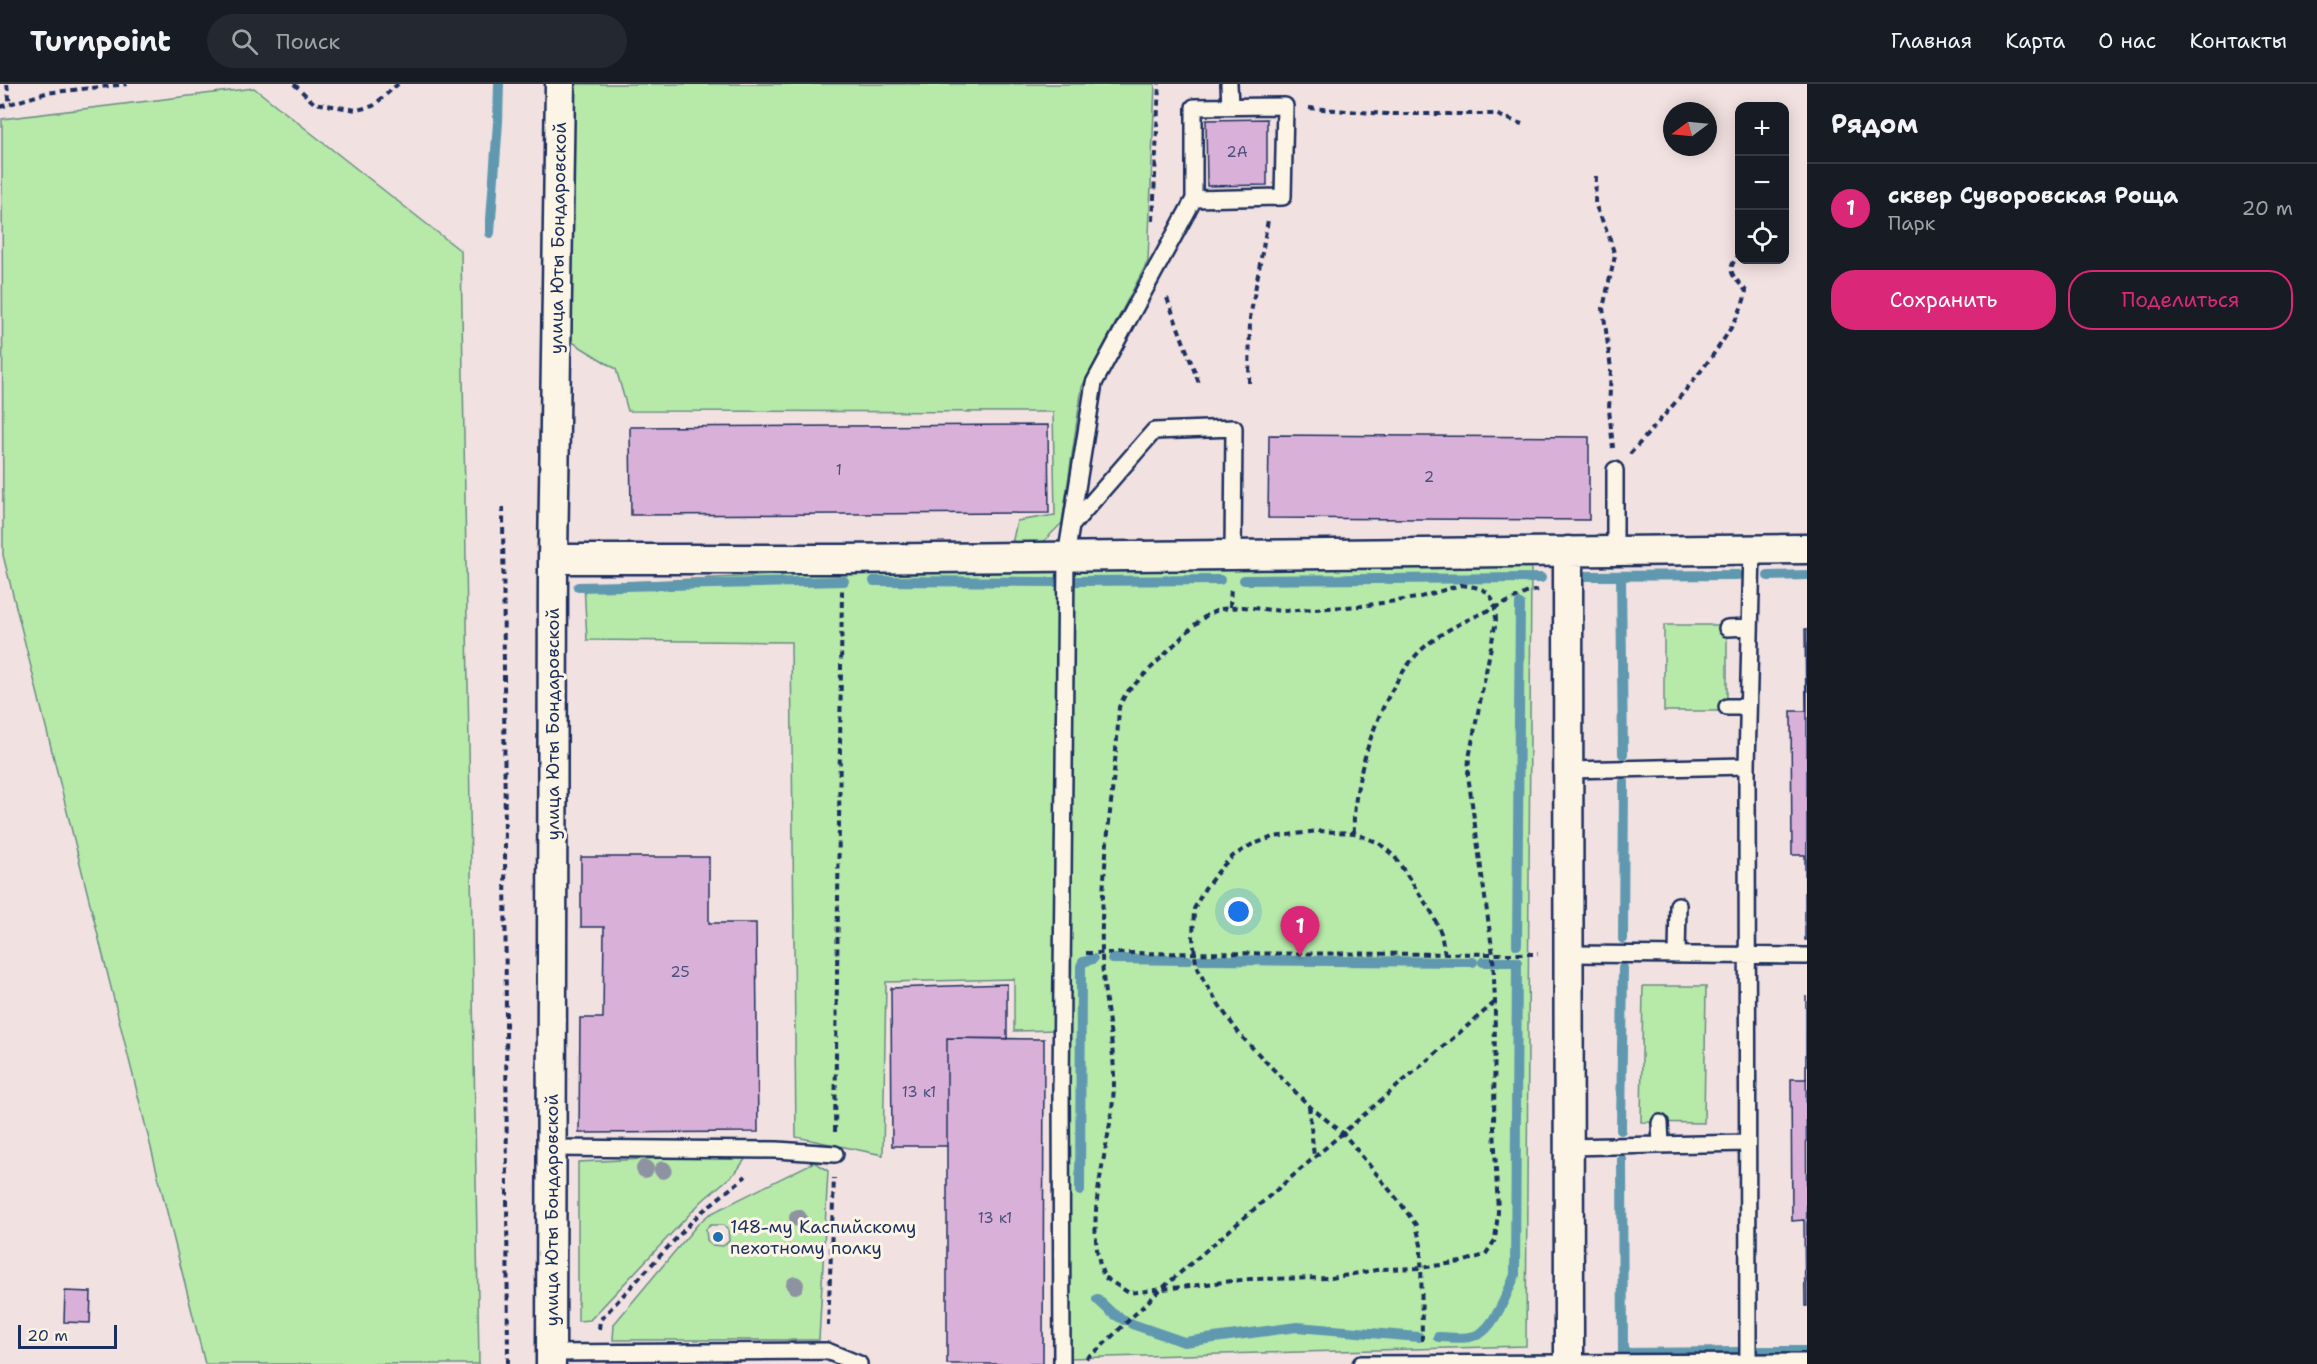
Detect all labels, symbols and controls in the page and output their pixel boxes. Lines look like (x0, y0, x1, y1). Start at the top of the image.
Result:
search box (207, 14, 627, 68)
text: Turnpoint (30, 22, 171, 60)
icon: search (228, 25, 261, 58)
text: Поиск (276, 27, 340, 56)
text: Главная (1891, 27, 1972, 55)
text: Карта (2005, 27, 2065, 55)
text: О нас (2098, 27, 2156, 55)
text: Контакты (2189, 27, 2287, 55)
north arrow (1663, 102, 1717, 156)
map controls (1735, 102, 1789, 264)
button: + (1735, 102, 1789, 156)
text: Рядом (1831, 106, 1918, 141)
street label: улица Юты Бондаровской (544, 121, 572, 354)
house number: 2А (1226, 142, 1248, 162)
button: − (1735, 156, 1789, 210)
text: сквер Суворовская Роща (1888, 181, 2178, 210)
text: 1 (1846, 195, 1855, 221)
text: 20 m (2242, 195, 2293, 221)
button: locate (1735, 210, 1789, 264)
text: Парк (1888, 210, 1935, 236)
button: Сохранить (1831, 270, 2056, 330)
button: Поделиться (2068, 270, 2293, 330)
house number: 1 (836, 460, 842, 480)
house number: 2 (1424, 467, 1434, 487)
street label: улица Юты Бондаровской (541, 608, 565, 840)
your location (1224, 897, 1253, 926)
pin: 1 (1280, 906, 1320, 956)
house number: 25 (670, 962, 690, 982)
house number: 13 к1 (902, 1082, 936, 1102)
street label: улица Юты Бондаровской (540, 1094, 564, 1326)
house number: 13 к1 (978, 1208, 1012, 1228)
place label: 148-му Каспийскому пехотному полку (730, 1215, 916, 1260)
marker: 148-му Каспийскому пехотному полку (711, 1230, 725, 1244)
scale bar (18, 1322, 117, 1350)
text: 20 m (27, 1325, 68, 1346)

